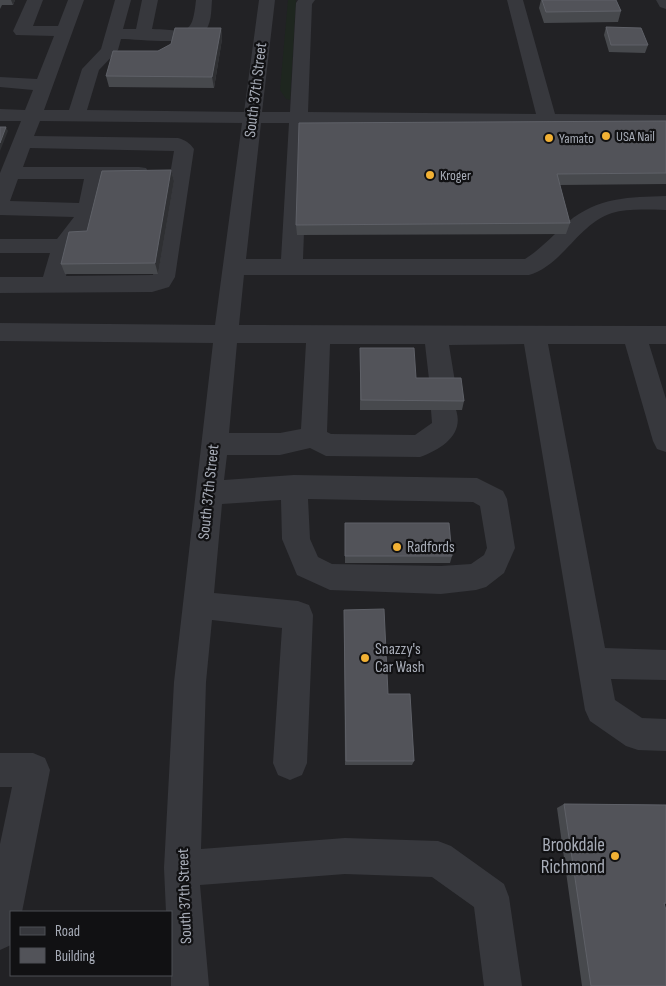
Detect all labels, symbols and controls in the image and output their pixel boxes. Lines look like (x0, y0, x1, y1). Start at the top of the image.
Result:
street label: South 37th Street (241, 41, 271, 139)
place label: USA Nail (616, 128, 655, 145)
place label: Yamato (559, 130, 594, 147)
marker: USA Nail (600, 130, 612, 142)
marker: Yamato (543, 132, 555, 144)
place label: Kroger (440, 167, 471, 184)
marker: Kroger (424, 169, 436, 181)
street label: South 37th Street (195, 443, 223, 541)
place label: Radfords (407, 538, 455, 557)
marker: Radfords (391, 541, 403, 553)
place label: Snazzy's Car Wash (375, 640, 425, 677)
marker: Snazzy's Car Wash (359, 652, 371, 664)
place label: Brookdale Richmond (541, 834, 605, 879)
street label: South 37th Street (174, 848, 196, 944)
marker: Brookdale Richmond (609, 850, 621, 862)
legend (10, 911, 172, 976)
text: Road (55, 922, 80, 941)
text: Building (55, 947, 95, 966)

